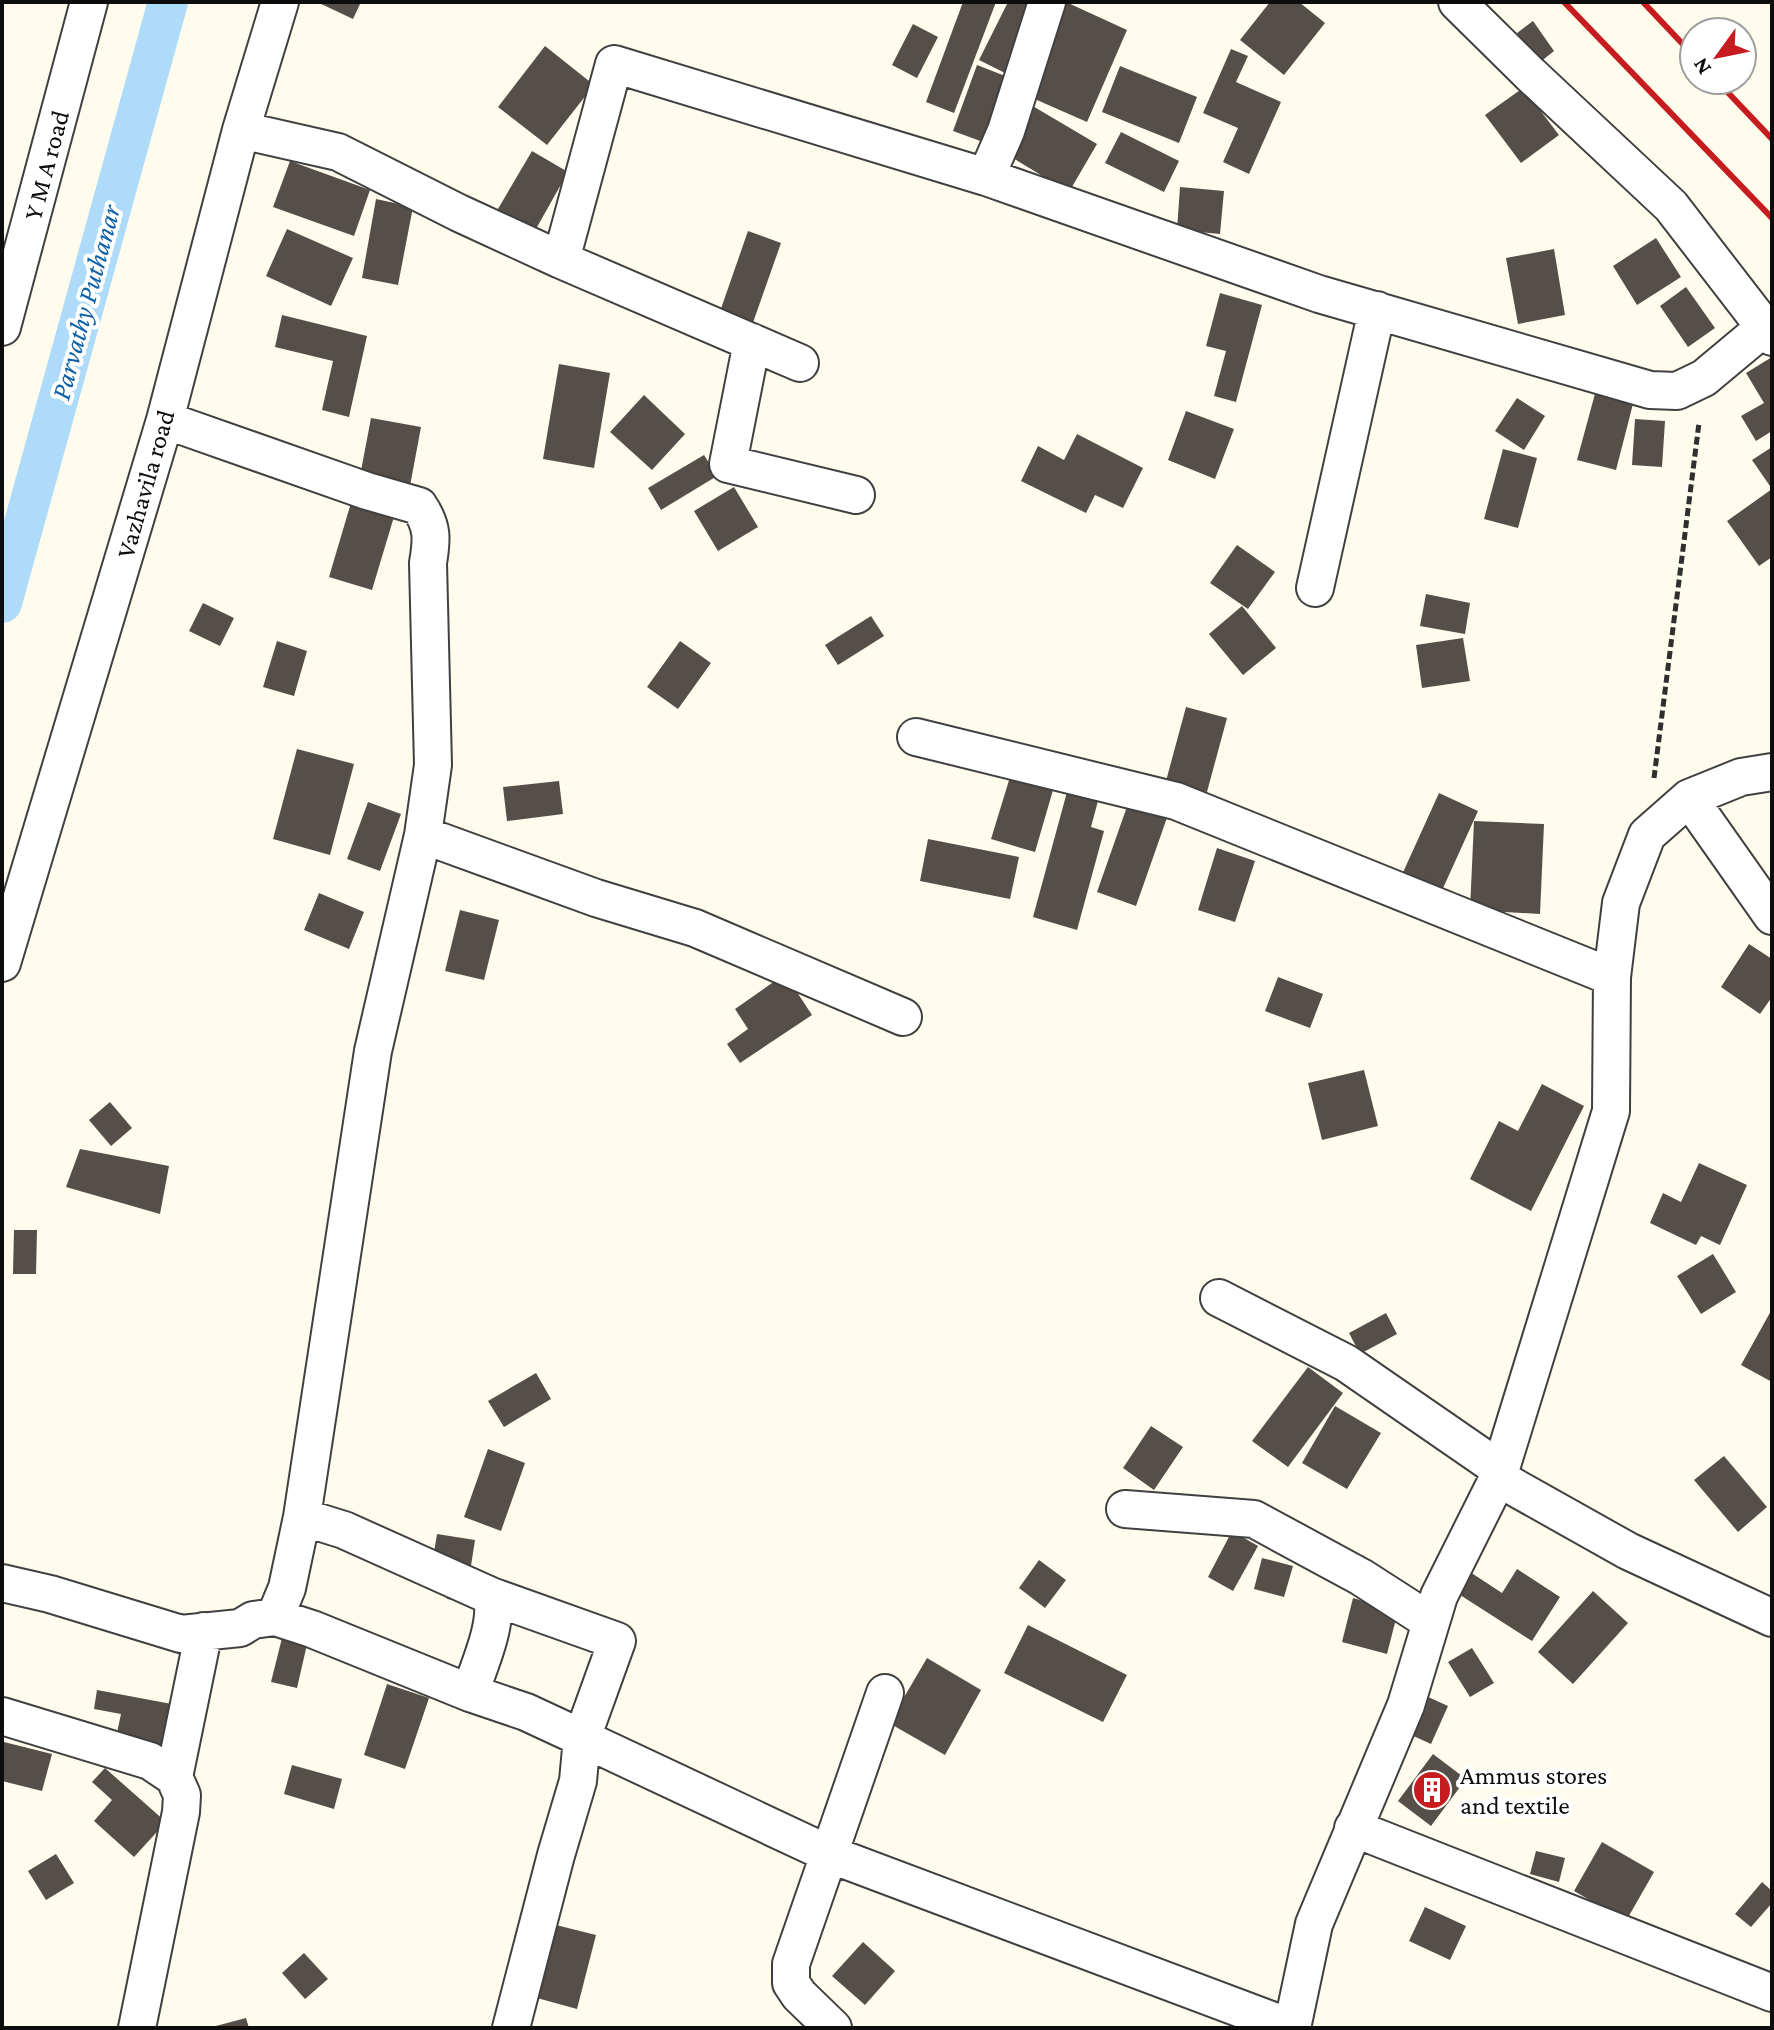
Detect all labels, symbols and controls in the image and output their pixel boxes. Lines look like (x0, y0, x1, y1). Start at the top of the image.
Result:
north arrow (1678, 16, 1758, 96)
text: N (1687, 54, 1716, 80)
street label: Y M A road (18, 107, 75, 223)
water label: Parvathy Puthanar (45, 200, 127, 403)
street label: Vazhavila road (111, 407, 181, 561)
place label: Ammus stores and textile (1460, 1761, 1607, 1820)
building icon: Ammus stores and textile (1411, 1769, 1453, 1811)

